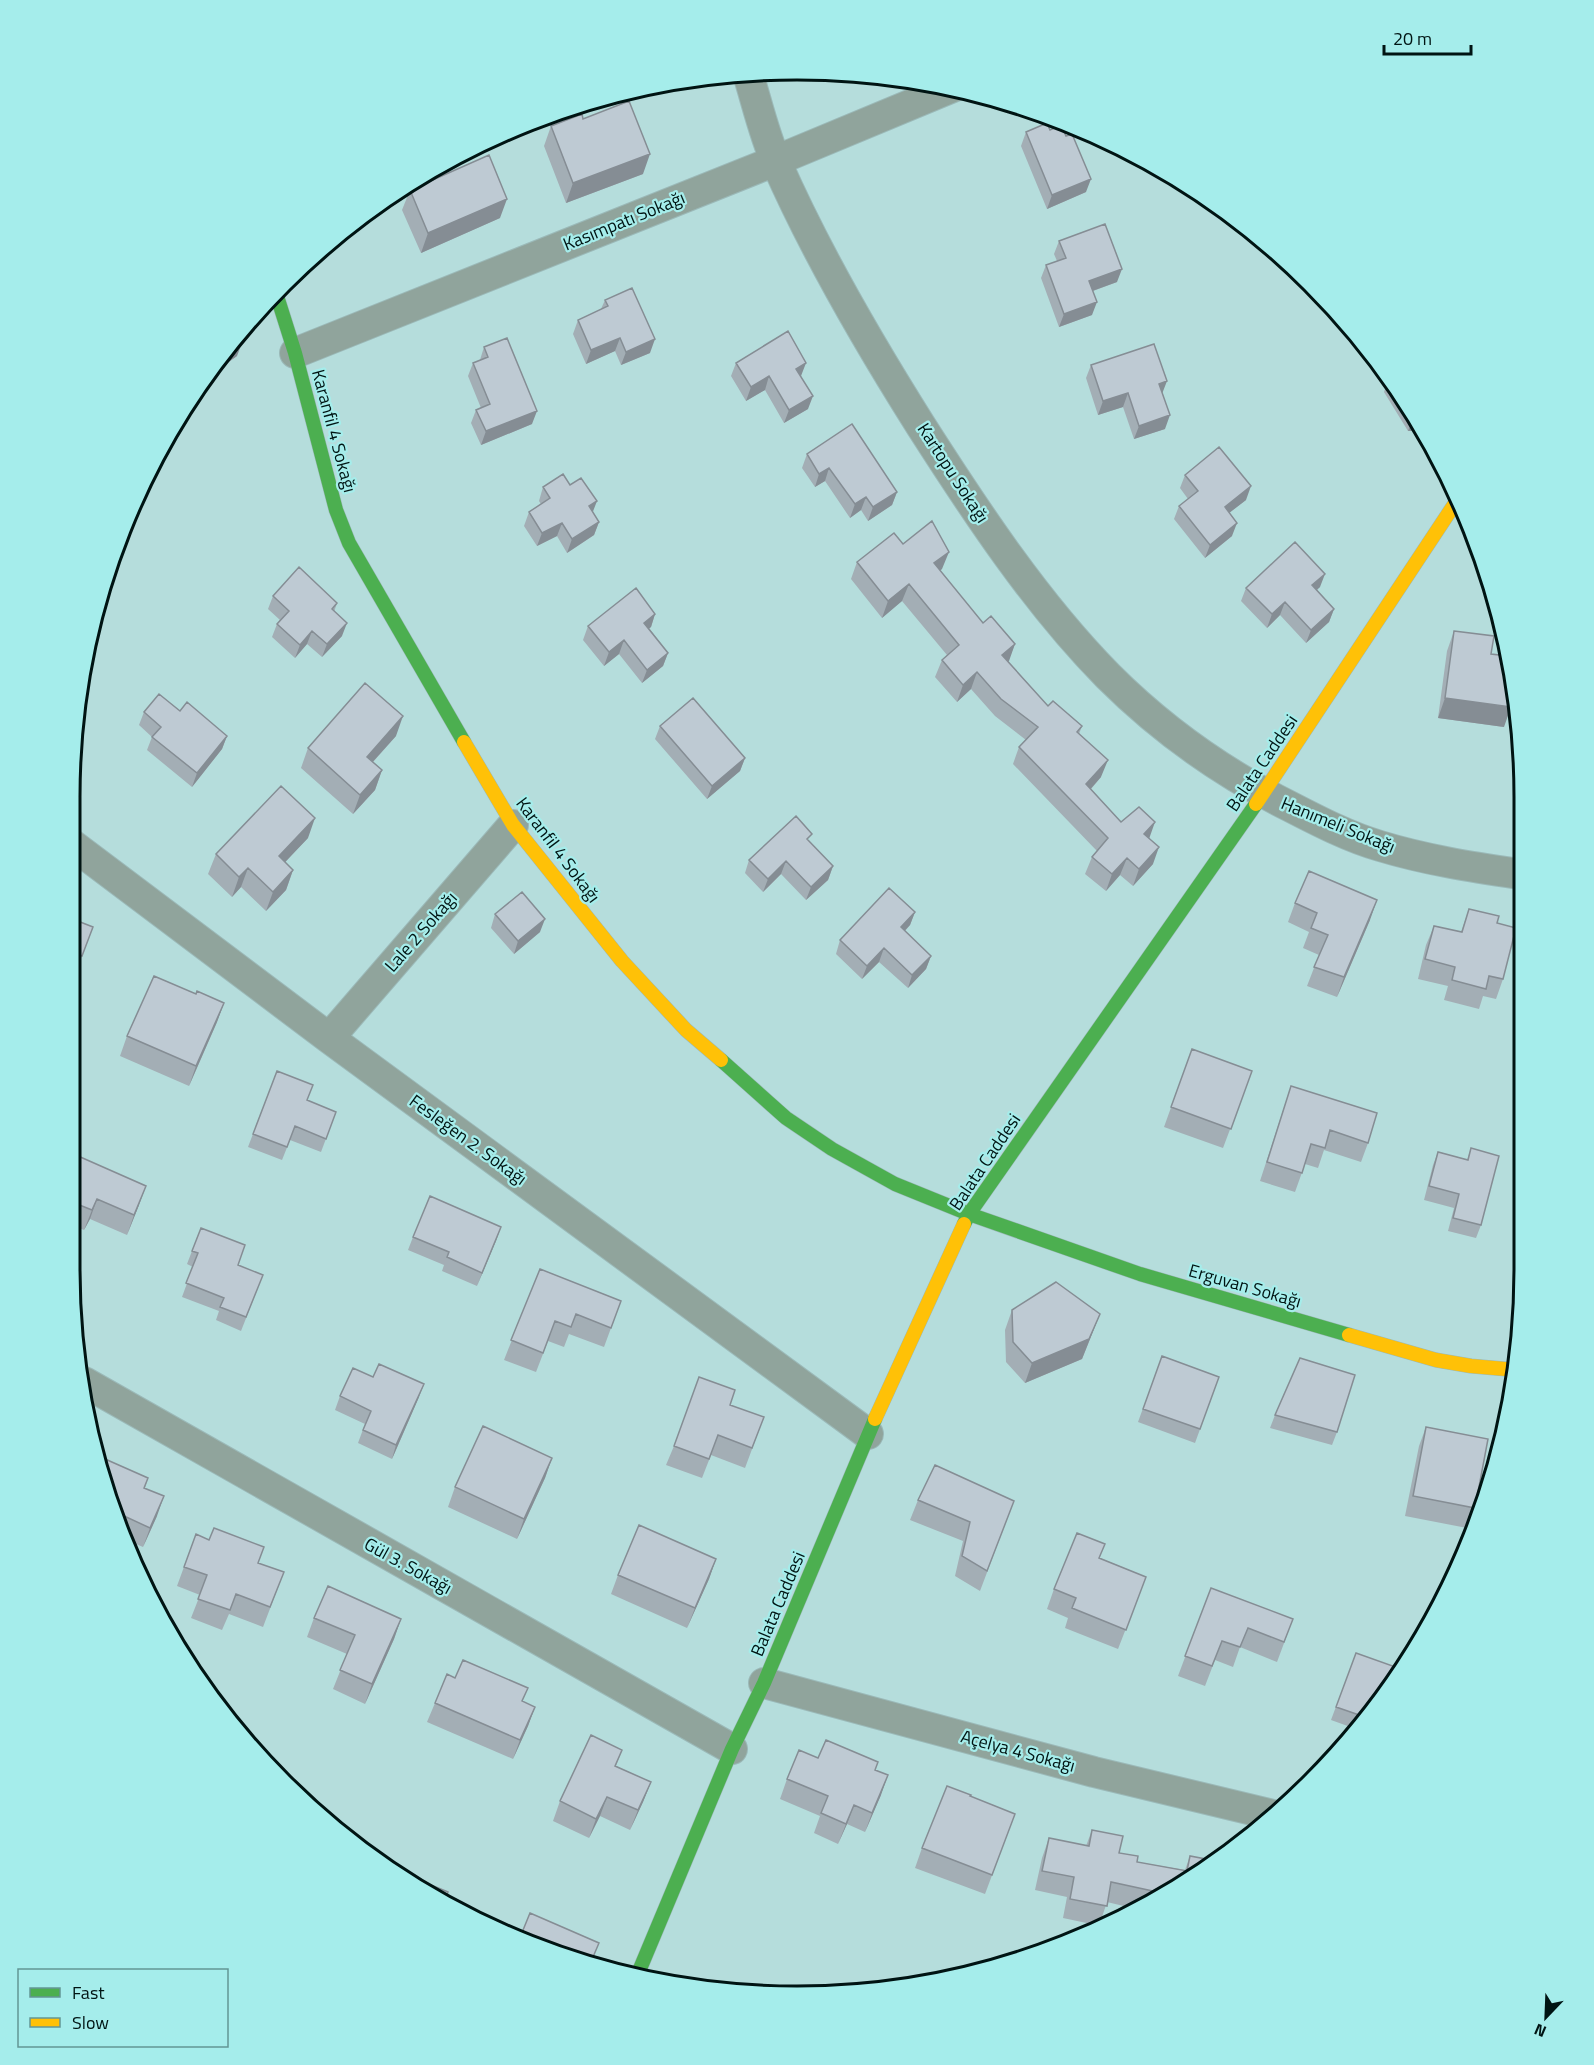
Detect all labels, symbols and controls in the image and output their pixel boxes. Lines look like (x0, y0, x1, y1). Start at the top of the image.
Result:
scale bar (1384, 18, 1471, 56)
text: 20 m (1393, 25, 1432, 52)
street label: Kasımpatı Sokağı (559, 184, 689, 257)
street label: Karanfil 4 Sokağı (305, 366, 364, 495)
street label: Kartopu Sokağı (911, 417, 996, 528)
street label: Balata Caddesi (1219, 709, 1304, 817)
street label: Hanımeli Sokağı (1277, 789, 1399, 860)
street label: Karanfil 4 Sokağı (510, 791, 607, 908)
street label: Lale 2 Sokağı (378, 885, 463, 978)
street label: Fesleğen 2. Sokağı (404, 1088, 533, 1192)
street label: Balata Caddesi (942, 1108, 1027, 1216)
street label: Erguvan Sokağı (1186, 1257, 1305, 1314)
street label: Gül 3. Sokağı (359, 1530, 457, 1601)
street label: Balata Caddesi (743, 1547, 812, 1661)
street label: Açelya 4 Sokağı (958, 1722, 1078, 1779)
legend (18, 1969, 228, 2047)
text: Fast (72, 1979, 105, 2006)
north arrow (1516, 1987, 1576, 2047)
text: Slow (72, 2009, 109, 2036)
text: N (1530, 2018, 1550, 2044)

